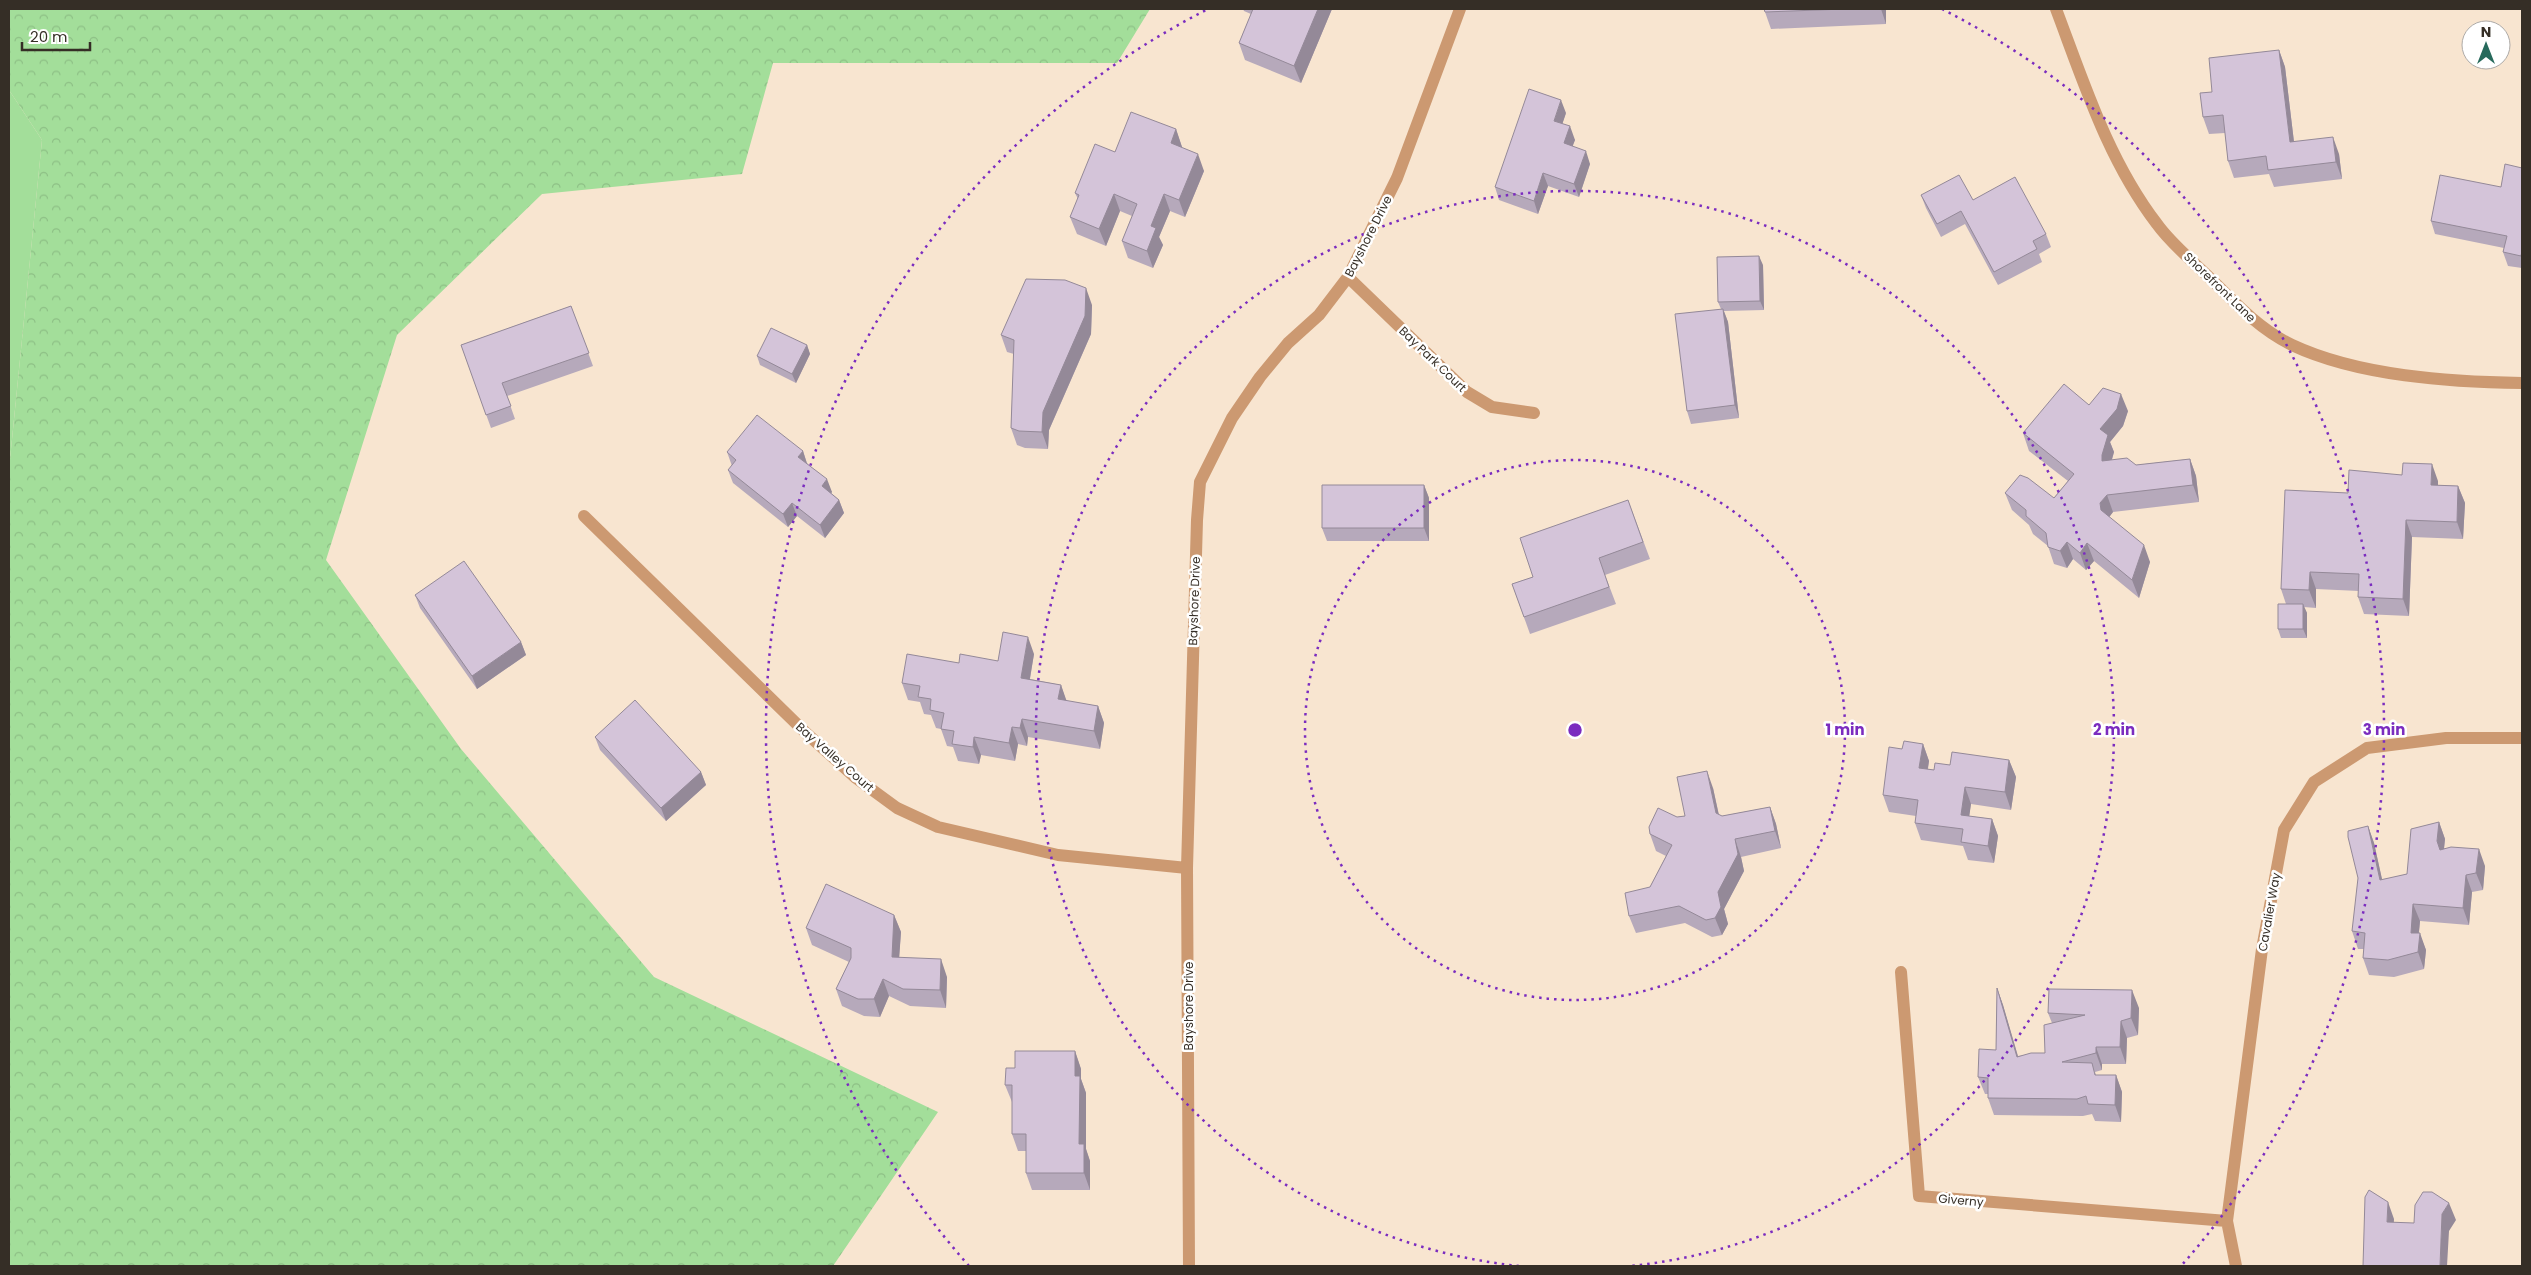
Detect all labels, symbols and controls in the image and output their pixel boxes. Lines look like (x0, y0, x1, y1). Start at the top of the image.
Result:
scale bar (22, 20, 90, 52)
north arrow (2461, 20, 2511, 70)
text: N (2481, 22, 2491, 42)
text: 20 m (30, 26, 68, 47)
street label: Bayshore Drive (1340, 192, 1396, 280)
street label: Shorefront Lane (2180, 248, 2260, 326)
street label: Bay Park Court (1396, 322, 1470, 396)
street label: Bayshore Drive (1184, 556, 1204, 646)
street label: Bay Valley Court (792, 718, 878, 796)
text: 1 min (1825, 719, 1865, 740)
text: 2 min (2093, 719, 2135, 740)
text: 3 min (2363, 719, 2405, 740)
centre of rings (1566, 721, 1584, 739)
street label: Cavalier Way (2254, 871, 2284, 953)
street label: Bayshore Drive (1180, 961, 1197, 1051)
street label: Giverny (1938, 1190, 1985, 1210)

